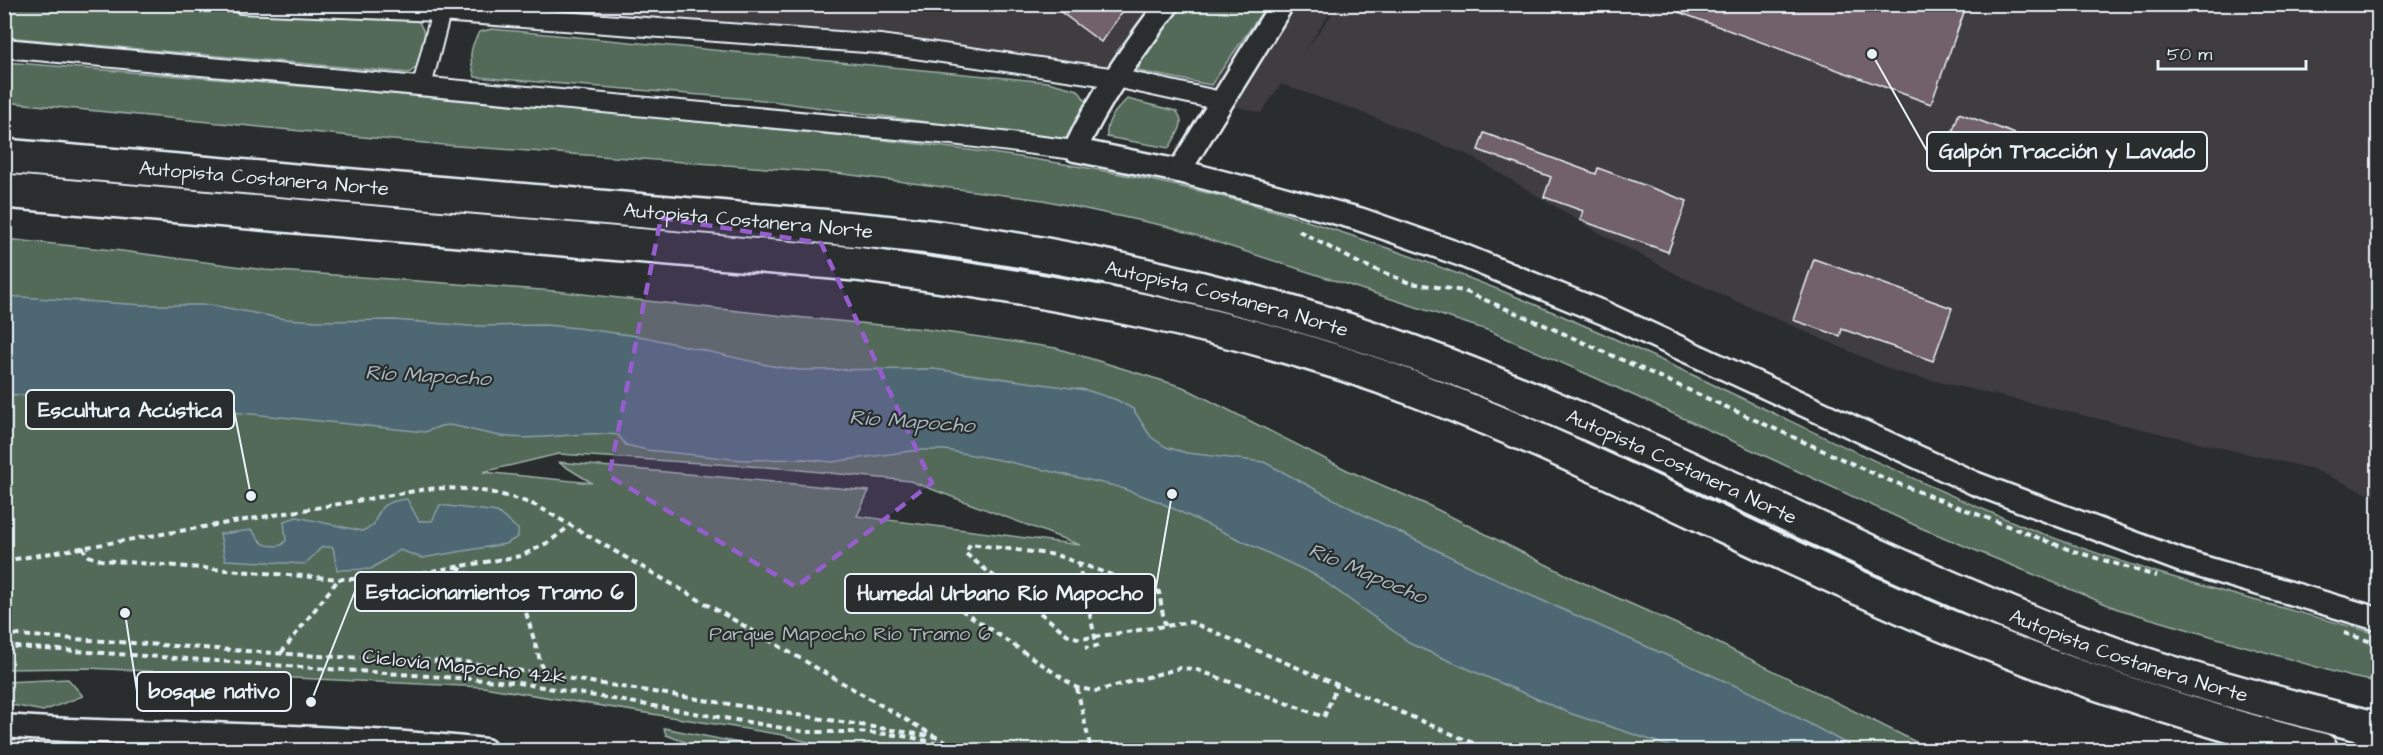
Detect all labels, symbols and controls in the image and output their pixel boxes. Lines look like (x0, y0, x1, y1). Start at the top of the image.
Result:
scale bar (2158, 33, 2306, 71)
text: 50 m (2167, 42, 2212, 67)
callout: Galpón Tracción y Lavado (1927, 132, 2207, 171)
text: Galpón Tracción y Lavado (1939, 137, 2195, 169)
street label: Autopista Costanera Norte (138, 154, 390, 203)
street label: Autopista Costanera Norte (622, 196, 874, 246)
street label: Autopista Costanera Norte (1103, 254, 1352, 345)
water label: Río Mapocho (365, 358, 494, 393)
callout: Escultura Acústica (26, 390, 234, 429)
text: Escultura Acústica (38, 396, 222, 425)
street label: Autopista Costanera Norte (1562, 402, 1801, 532)
water label: Río Mapocho (848, 403, 978, 440)
water label: Río Mapocho (1304, 536, 1433, 612)
callout: Estacionamientos Tramo 6 (355, 572, 636, 611)
callout: Humedal Urbano Río Mapocho (845, 574, 1155, 613)
text: Estacionamientos Tramo 6 (366, 578, 624, 607)
text: Humedal Urbano Río Mapocho (857, 579, 1143, 609)
street label: Autopista Costanera Norte (2005, 602, 2251, 710)
park label: Parque Mapocho Río Tramo 6 (709, 620, 991, 648)
street label: Ciclovía Mapocho 42k (361, 642, 567, 692)
callout: bosque nativo (137, 672, 291, 711)
text: bosque nativo (149, 677, 280, 707)

